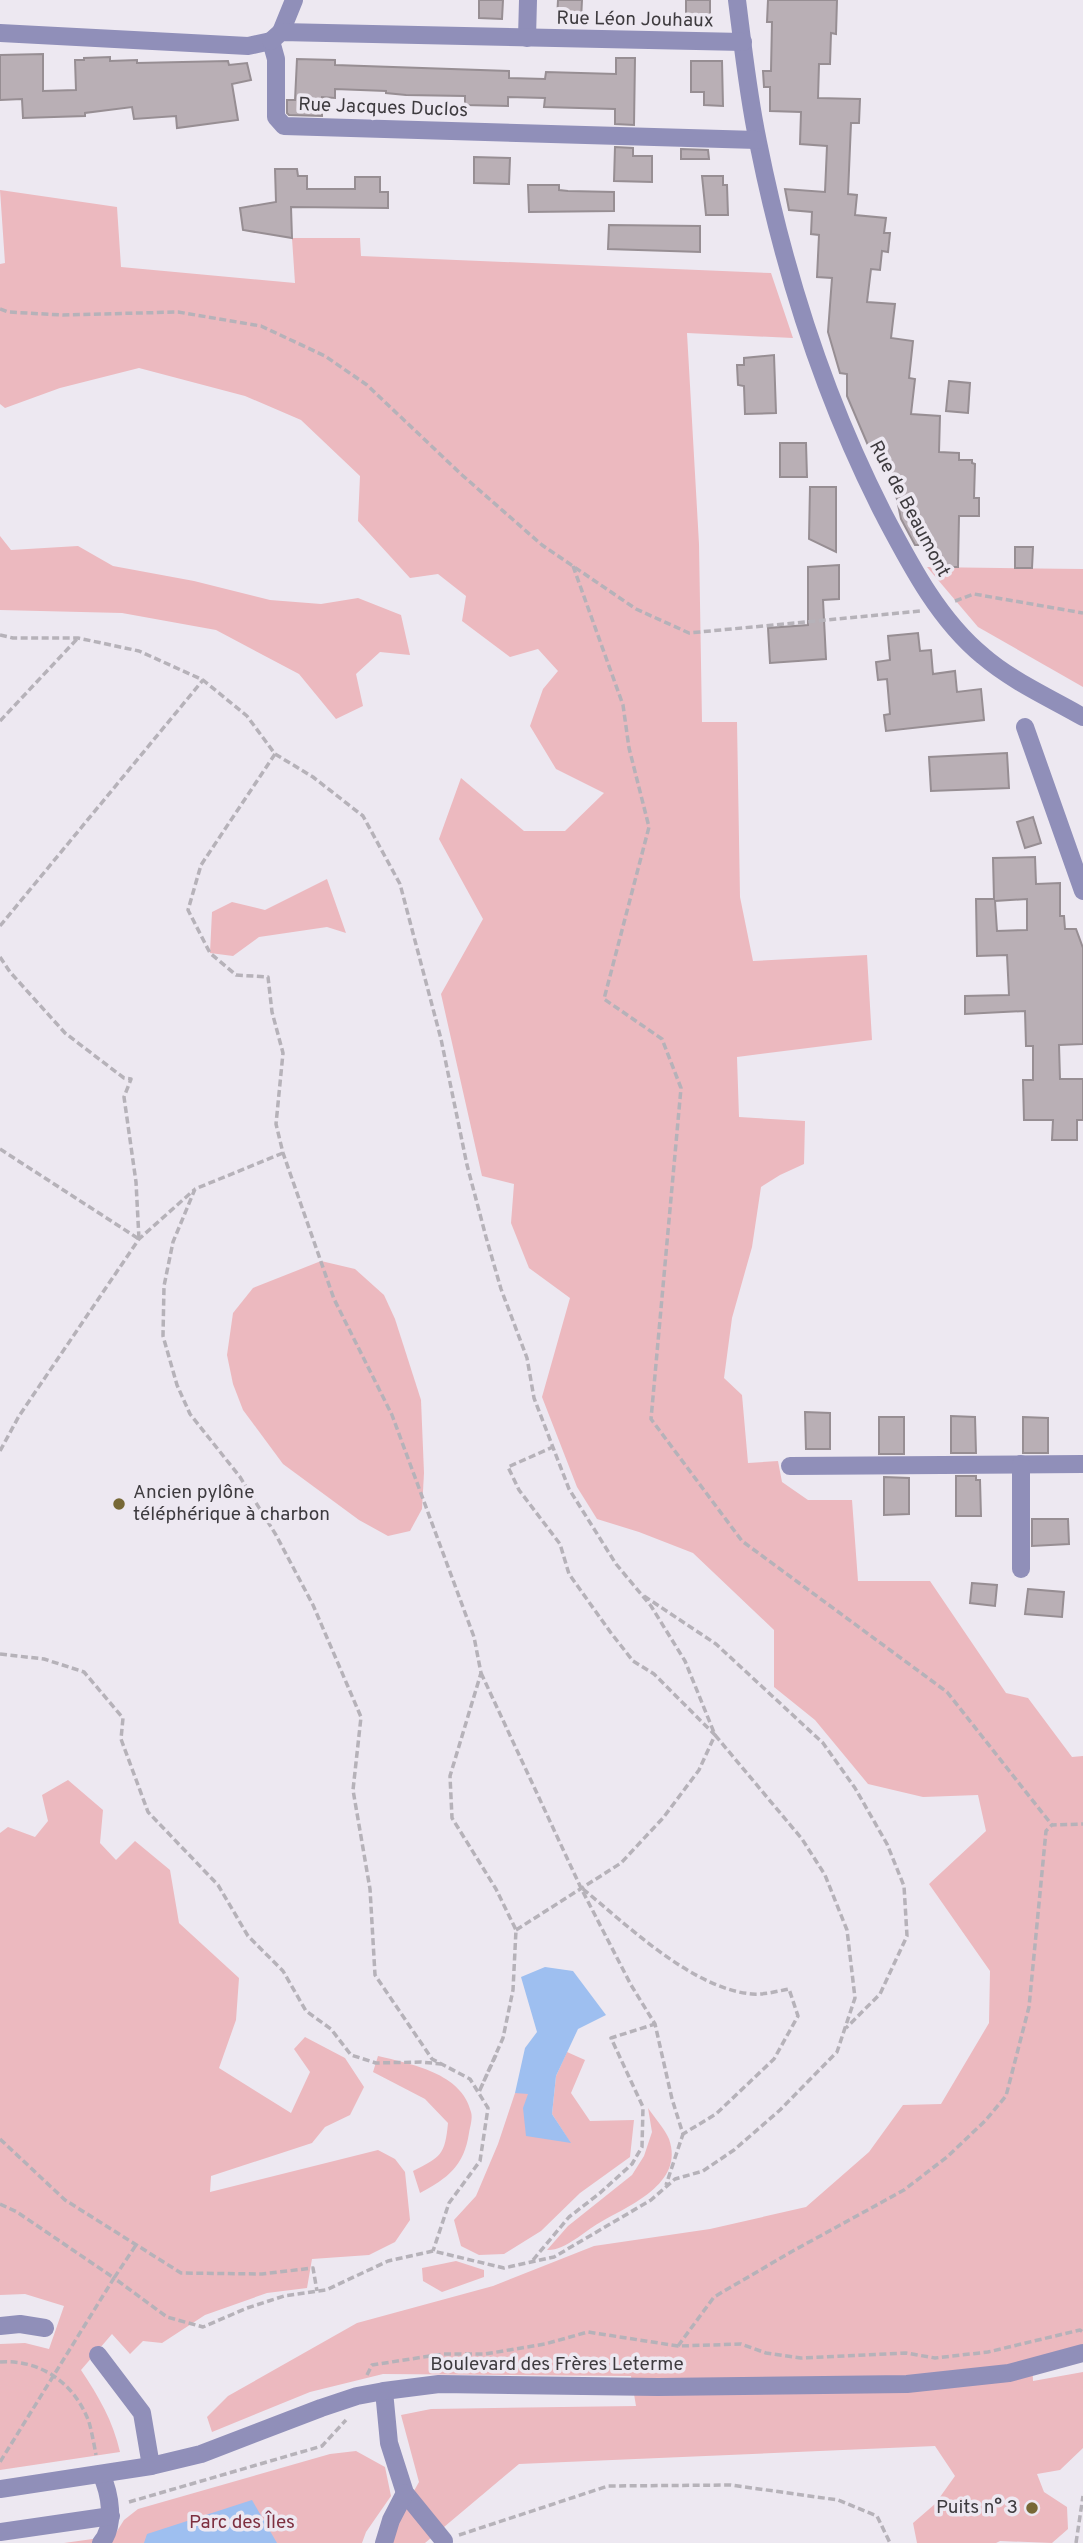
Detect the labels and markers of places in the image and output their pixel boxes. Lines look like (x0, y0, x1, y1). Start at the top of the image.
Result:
place label: Ancien pylône téléphérique à charbon (133, 1481, 330, 1527)
marker: Ancien pylône téléphérique à charbon (111, 1496, 127, 1512)
place label: Puits n° 3 (936, 2496, 1018, 2520)
marker: Puits n° 3 (1024, 2500, 1040, 2516)

